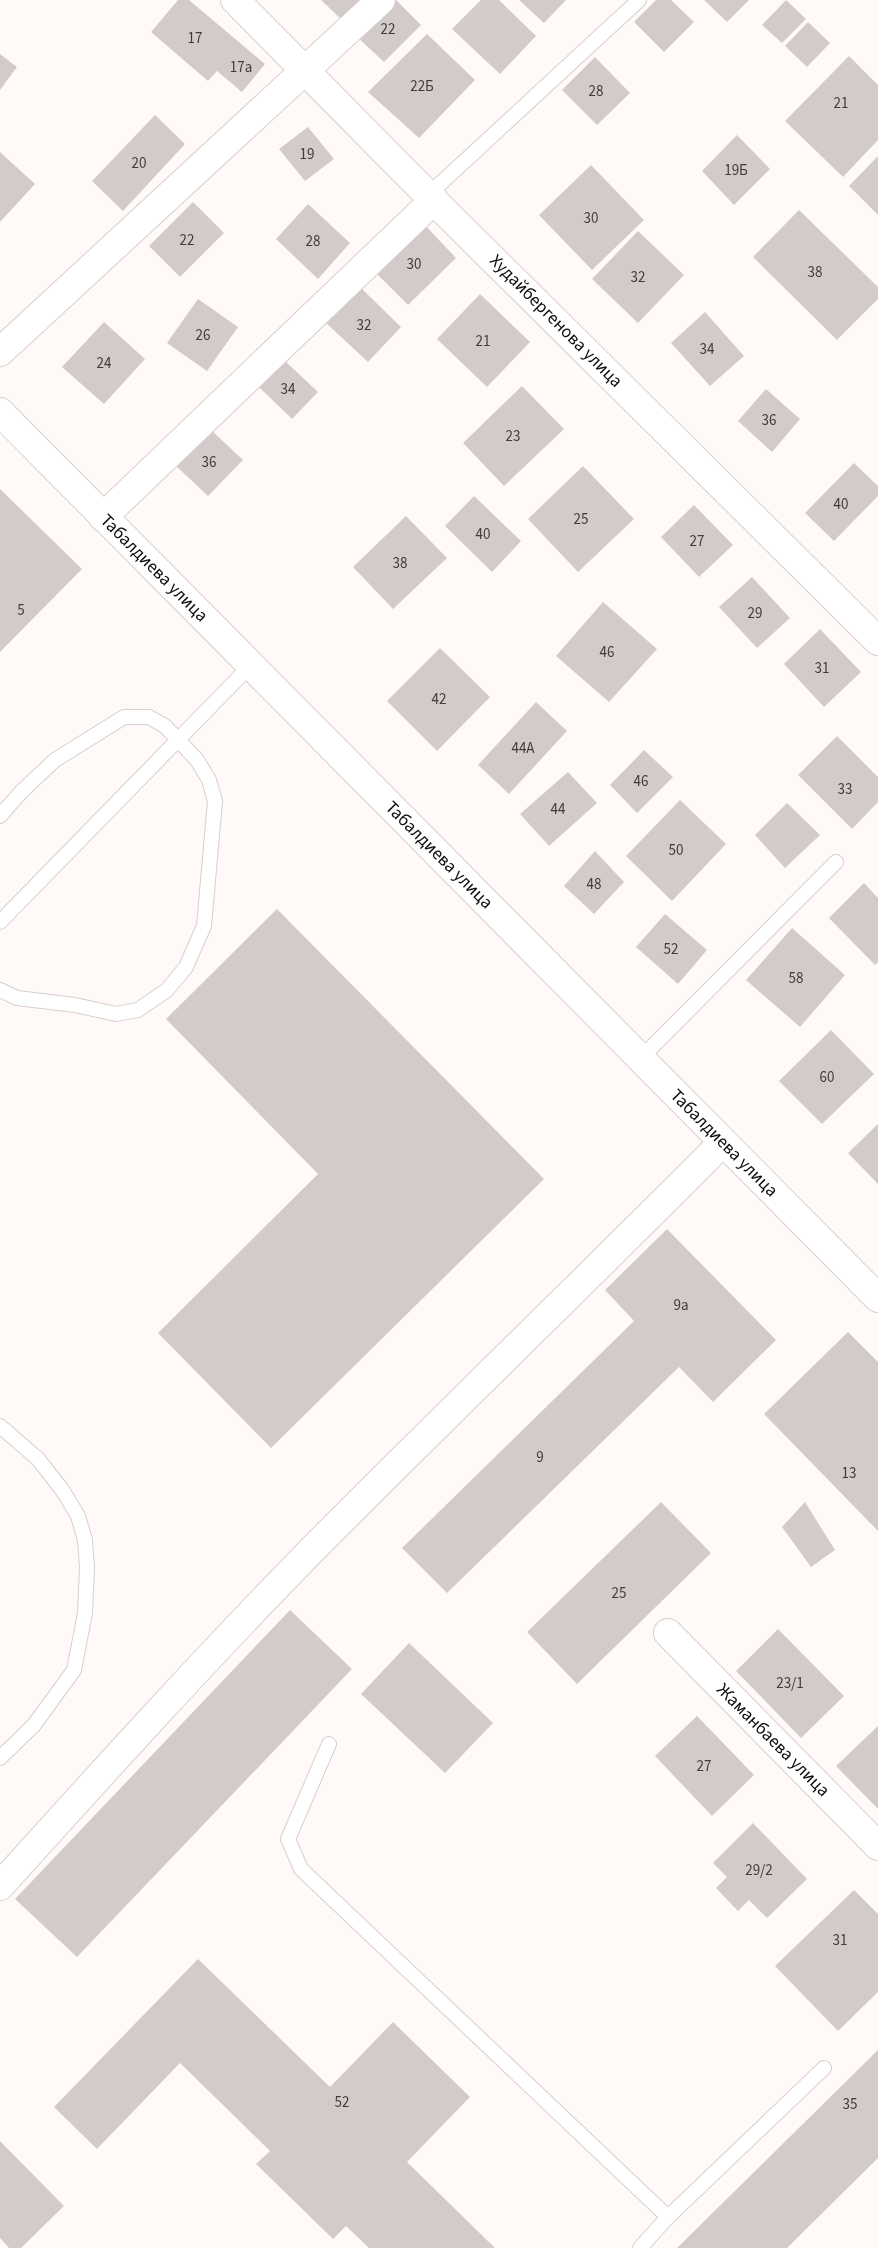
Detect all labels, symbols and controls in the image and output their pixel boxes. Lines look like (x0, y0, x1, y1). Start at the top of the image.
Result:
house number: 22 (381, 19, 395, 40)
house number: 17 (188, 28, 202, 49)
house number: 17а (230, 57, 252, 78)
house number: 22Б (410, 76, 434, 97)
house number: 28 (589, 81, 603, 102)
house number: 21 (834, 93, 848, 114)
house number: 19 (300, 144, 314, 165)
house number: 20 (132, 153, 146, 174)
house number: 19Б (724, 160, 748, 181)
house number: 30 (584, 208, 598, 229)
house number: 22 (180, 230, 194, 251)
house number: 28 (306, 231, 320, 252)
street label: Худайбергенова улица (484, 249, 628, 393)
house number: 30 (407, 254, 421, 275)
house number: 38 (808, 262, 822, 283)
house number: 32 (631, 267, 645, 288)
house number: 32 (357, 315, 371, 336)
house number: 26 (196, 325, 210, 346)
house number: 21 (476, 331, 490, 352)
house number: 34 (700, 339, 715, 360)
house number: 24 (97, 353, 112, 374)
house number: 34 (281, 379, 296, 400)
house number: 36 (762, 410, 776, 431)
house number: 23 (506, 426, 520, 447)
house number: 36 (202, 452, 216, 473)
house number: 40 (834, 494, 848, 515)
street label: Табалдиева улица (94, 508, 214, 628)
house number: 25 (574, 509, 588, 530)
house number: 40 (476, 524, 490, 545)
house number: 27 (690, 531, 704, 552)
house number: 38 (393, 553, 407, 574)
house number: 5 (17, 600, 25, 621)
house number: 29 (748, 603, 762, 624)
house number: 46 (600, 642, 614, 663)
house number: 31 (815, 658, 829, 679)
house number: 42 (432, 689, 446, 710)
house number: 44А (511, 738, 535, 759)
house number: 46 (634, 771, 648, 792)
house number: 33 (838, 779, 852, 800)
street label: Табалдиева улица (379, 795, 499, 915)
house number: 44 (551, 799, 566, 820)
house number: 50 (669, 840, 683, 861)
house number: 48 (587, 874, 601, 895)
house number: 52 (664, 939, 678, 960)
house number: 58 (789, 968, 803, 989)
house number: 60 (820, 1067, 834, 1088)
street label: Табалдиева улица (664, 1083, 784, 1203)
house number: 9а (673, 1295, 689, 1316)
house number: 9 (536, 1447, 544, 1468)
house number: 13 (842, 1463, 856, 1484)
house number: 25 (612, 1583, 626, 1604)
house number: 23/1 (776, 1673, 804, 1694)
street label: Жаманбаева улица (711, 1678, 835, 1802)
house number: 27 (697, 1756, 711, 1777)
house number: 29/2 (745, 1860, 773, 1881)
house number: 31 (833, 1930, 847, 1951)
house number: 52 (335, 2092, 349, 2113)
house number: 35 (843, 2094, 857, 2115)

